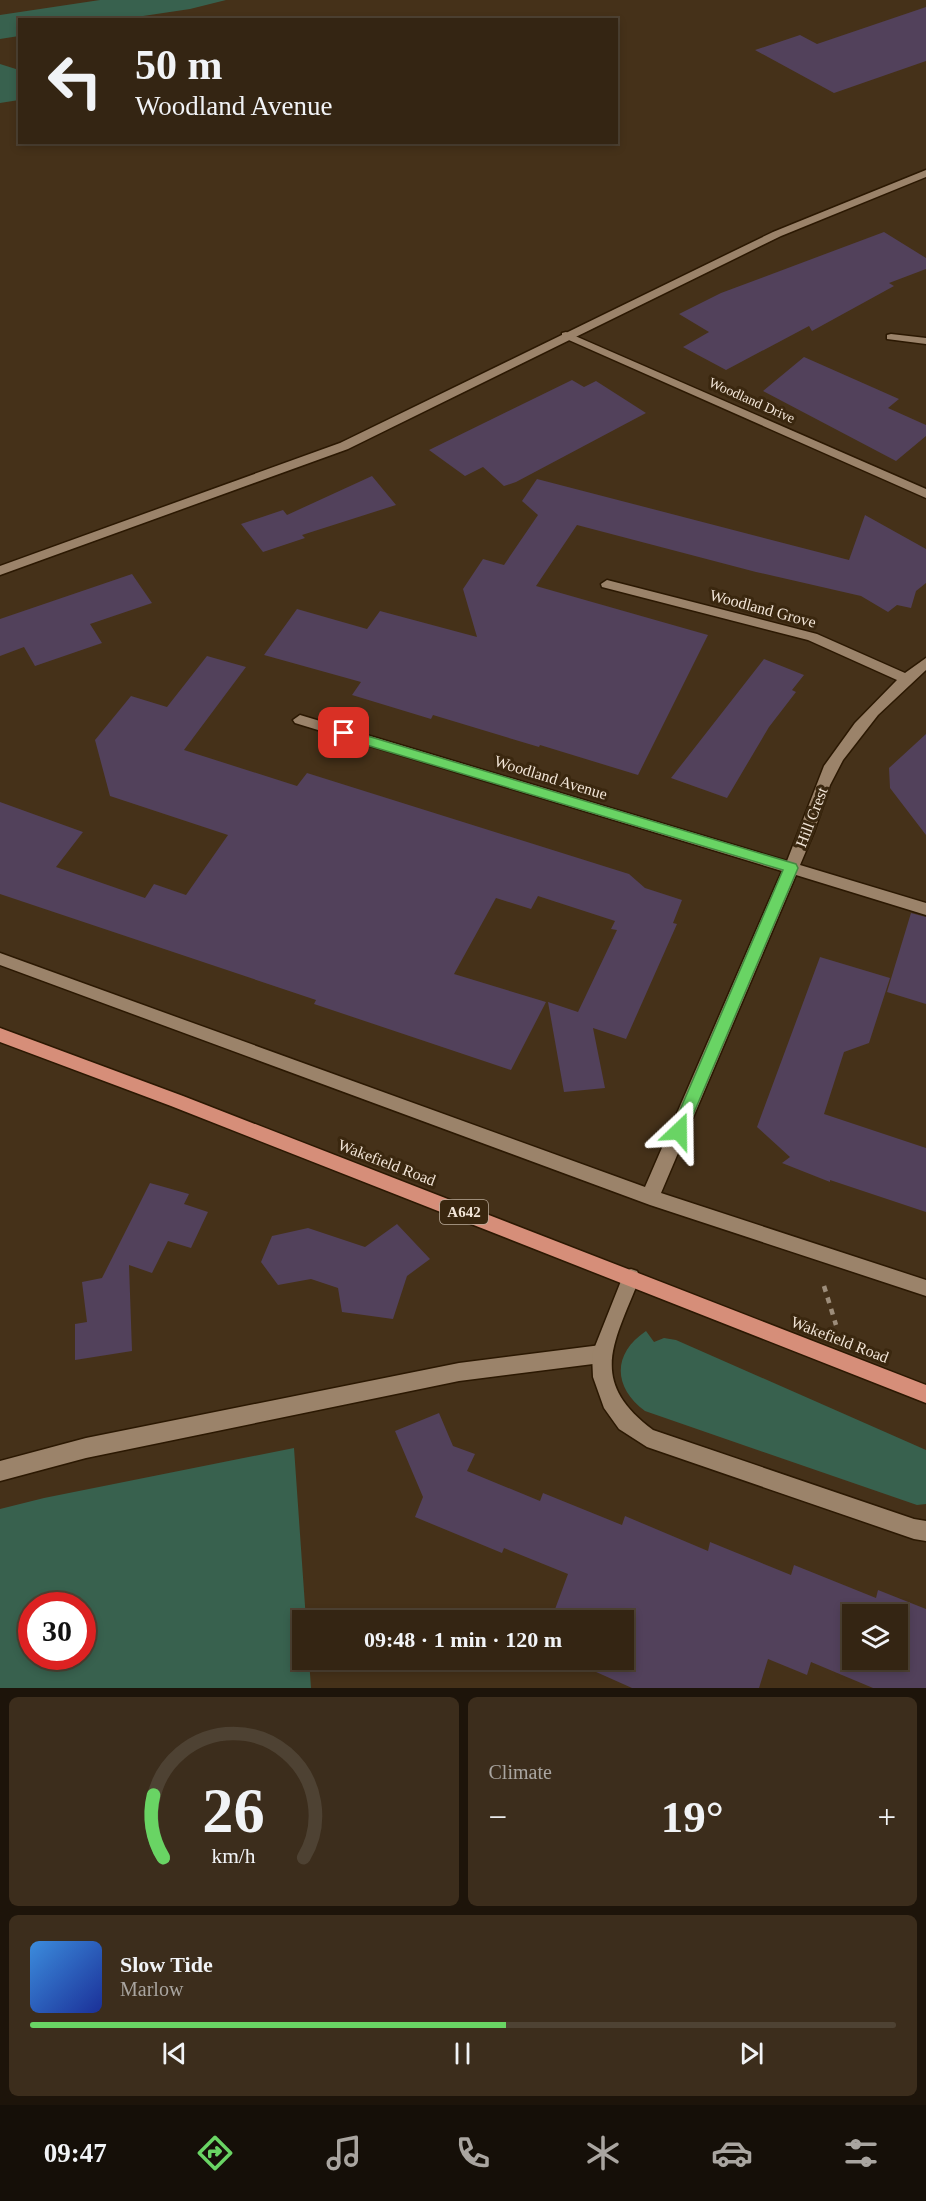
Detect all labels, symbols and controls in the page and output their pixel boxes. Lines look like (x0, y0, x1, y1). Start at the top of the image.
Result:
icon: left (36, 42, 114, 120)
text: 50 m (135, 42, 223, 88)
text: Woodland Avenue (135, 91, 333, 121)
street label: Woodland Drive (706, 375, 797, 426)
street label: Woodland Grove (708, 586, 818, 631)
pin (318, 707, 369, 758)
icon: arrive (327, 716, 360, 749)
street label: Woodland Avenue (492, 752, 609, 803)
street label: Hill Crest (792, 784, 831, 849)
position arrow (647, 1099, 711, 1163)
street label: Wakefield Road (336, 1136, 438, 1189)
road number: A642 (440, 1200, 488, 1224)
street label: Wakefield Road (789, 1313, 891, 1366)
speed limit sign: 30 (18, 1592, 96, 1670)
map controls (842, 1604, 908, 1670)
button: layers (842, 1604, 908, 1670)
text: 09:48 · 1 min · 120 m (364, 1627, 562, 1652)
text: Climate (489, 1761, 552, 1783)
text: 26 (203, 1776, 265, 1845)
text: 19° (661, 1792, 724, 1842)
text: − (489, 1799, 507, 1835)
text: + (877, 1799, 896, 1835)
text: km/h (212, 1845, 256, 1869)
text: Slow Tide (120, 1952, 213, 1977)
text: Marlow (120, 1978, 183, 2000)
icon: previous (158, 2037, 191, 2070)
icon: pause (446, 2037, 479, 2070)
icon: next (735, 2037, 768, 2070)
icon: directions (194, 2132, 236, 2174)
icon: music (323, 2132, 365, 2174)
icon: phone (452, 2132, 494, 2174)
icon: climate (582, 2132, 624, 2174)
icon: car (711, 2132, 753, 2174)
icon: filters (840, 2132, 882, 2174)
text: 09:47 (44, 2138, 107, 2168)

